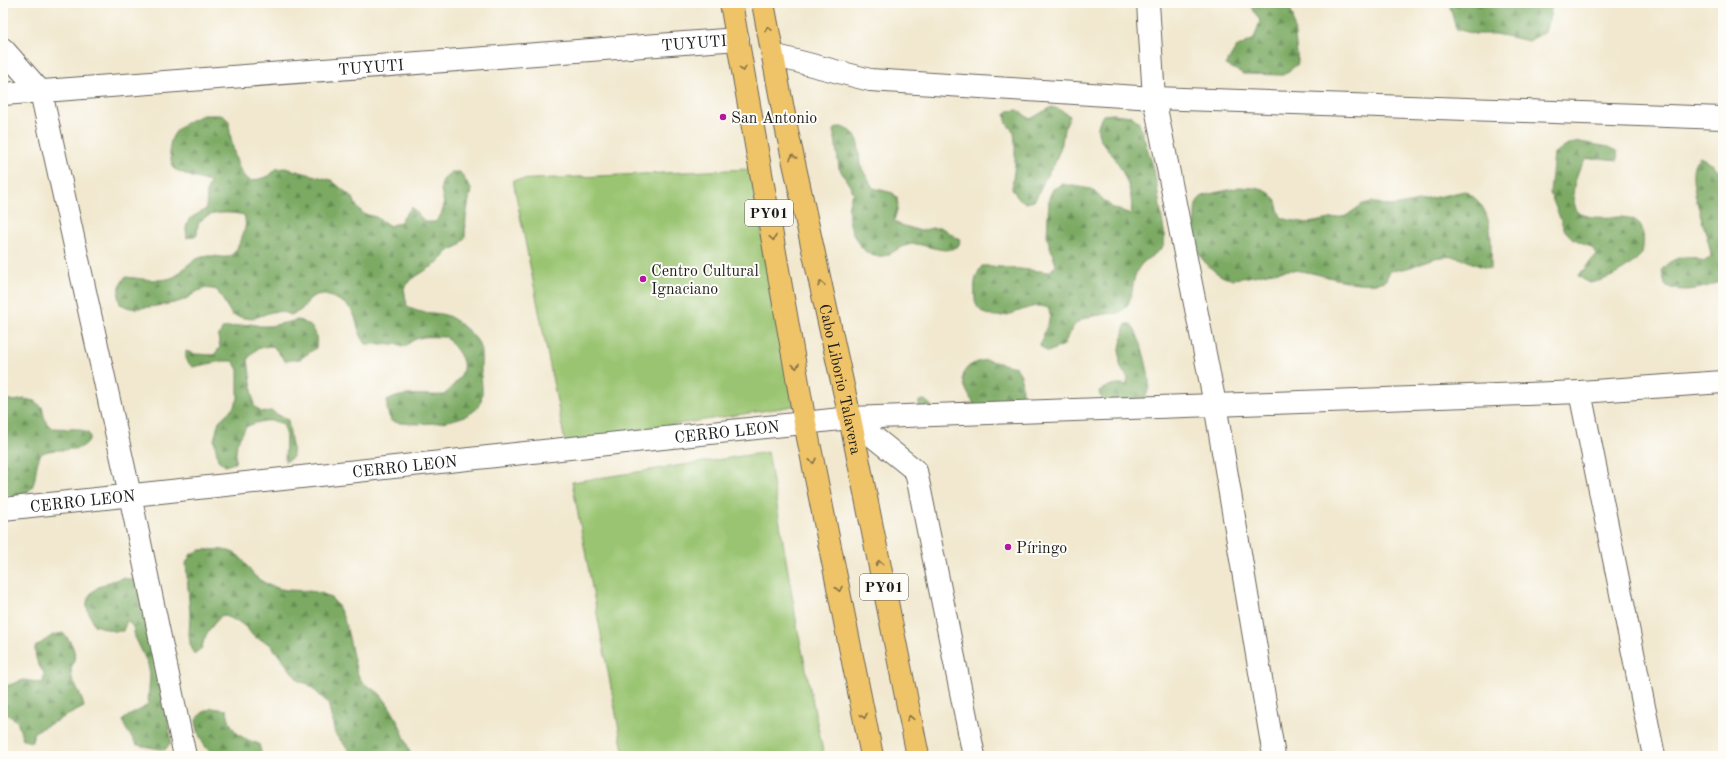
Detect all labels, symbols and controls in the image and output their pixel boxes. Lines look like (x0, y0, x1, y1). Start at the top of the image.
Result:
one-way arrow (765, 26, 773, 32)
street label: TUYUTI (661, 34, 728, 55)
street label: TUYUTI (338, 58, 405, 79)
one-way arrow (739, 66, 747, 72)
place label: San Antonio (731, 111, 817, 127)
marker: San Antonio (718, 112, 728, 122)
one-way arrow (789, 154, 797, 160)
road number: PY01 (745, 200, 793, 226)
one-way arrow (769, 235, 777, 241)
place label: Centro Cultural Ignaciano (651, 264, 759, 298)
marker: Centro Cultural Ignaciano (638, 274, 648, 284)
one-way arrow (817, 281, 825, 287)
street label: Cabo Liborio Talavera (815, 303, 863, 456)
one-way arrow (791, 363, 799, 369)
street label: CERRO LEON (674, 420, 780, 447)
street label: CERRO LEON (351, 454, 458, 481)
one-way arrow (809, 458, 817, 464)
street label: CERRO LEON (29, 489, 136, 516)
place label: Píringo (1016, 541, 1067, 557)
marker: Píringo (1003, 542, 1013, 552)
one-way arrow (875, 560, 883, 566)
road number: PY01 (860, 574, 908, 600)
one-way arrow (834, 586, 843, 592)
one-way arrow (859, 713, 868, 719)
one-way arrow (907, 715, 915, 721)

